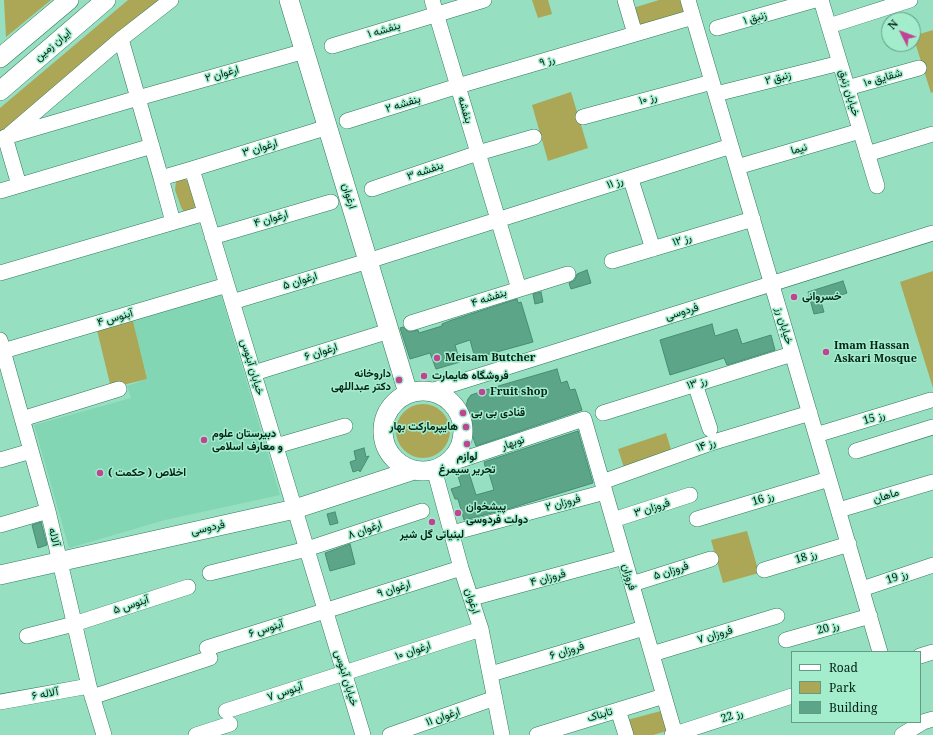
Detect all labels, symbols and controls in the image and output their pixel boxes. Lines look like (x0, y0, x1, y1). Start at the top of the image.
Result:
street label: زنبق ۱ (742, 8, 768, 28)
north arrow (881, 12, 921, 52)
text: N (884, 16, 901, 33)
street label: بنفشه ۱ (366, 19, 402, 41)
street label: ایران زمین (32, 26, 74, 64)
street label: رز ۹ (538, 53, 556, 69)
street label: ارغوان ۲ (204, 63, 240, 85)
street label: شقایق ۱۰ (862, 66, 904, 90)
street label: زنبق ۲ (764, 68, 792, 88)
street label: خیابان زنبق (836, 68, 862, 118)
street label: رز ۱۰ (638, 90, 658, 108)
street label: بنفشه ۲ (384, 92, 422, 116)
street label: بنفشه (455, 95, 475, 125)
street label: ارغوان ۳ (241, 136, 279, 160)
street label: نیما (789, 140, 809, 158)
street label: بنفشه ۳ (405, 159, 445, 183)
street label: رز ۱۱ (605, 174, 625, 192)
street label: ارغوان (339, 182, 359, 210)
street label: ارغوان ۴ (252, 208, 290, 230)
street label: رز ۱۲ (671, 231, 693, 249)
street label: ارغوان ۵ (281, 270, 319, 292)
street label: بنفشه ۴ (470, 286, 508, 310)
place label: خسروانی (802, 290, 841, 304)
marker: خسروانی (789, 292, 799, 302)
street label: فردوسی (664, 301, 700, 323)
street label: خیابان رز (772, 306, 796, 346)
street label: آبنوس ۴ (96, 307, 134, 329)
street label: خیابان آبنوس (237, 337, 267, 397)
place label: Imam Hassan Askari Mosque (834, 339, 917, 365)
street label: ارغوان ۶ (303, 340, 339, 364)
marker: Imam Hassan Askari Mosque (821, 347, 831, 357)
place label: Meisam Butcher (445, 351, 536, 365)
marker: Meisam Butcher (432, 353, 442, 363)
place label: داروخانه دکتر عبداللهی (331, 367, 391, 393)
place label: فروشگاه هایمارت (432, 369, 509, 383)
marker: فروشگاه هایمارت (419, 371, 429, 381)
street label: رز ۱۳ (685, 374, 709, 392)
marker: داروخانه دکتر عبداللهی (394, 375, 404, 385)
place label: Fruit shop (490, 385, 548, 399)
marker: Fruit shop (477, 387, 487, 397)
place label: قنادی بی بی (471, 406, 525, 420)
marker: قنادی بی بی (458, 408, 468, 418)
street label: رز 15 (861, 408, 887, 428)
place label: هایپرمارکت بهار (389, 420, 458, 434)
marker: هایپرمارکت بهار (461, 422, 471, 432)
place label: دبیرستان علوم و معارف اسلامی (212, 427, 283, 453)
street label: نوبهار (500, 433, 526, 453)
marker: دبیرستان علوم و معارف اسلامی (199, 435, 209, 445)
street label: رز ۱۴ (695, 436, 717, 454)
marker: لوازم تحریر سیمرغ (462, 439, 472, 449)
place label: لوازم تحریر سیمرغ (439, 450, 495, 476)
place label: اخلاص ( حکمت ) (108, 466, 186, 480)
marker: اخلاص ( حکمت ) (95, 468, 105, 478)
street label: ماهان (871, 486, 901, 506)
street label: رز 16 (750, 489, 776, 509)
street label: فروزان ۲ (544, 492, 582, 514)
street label: فروزان ۳ (632, 496, 672, 520)
place label: پیشخوان دولت فردوسی (466, 500, 528, 526)
marker: پیشخوان دولت فردوسی (453, 508, 463, 518)
marker: لبنیاتی گل شیر (427, 517, 437, 527)
street label: فردوسی (190, 518, 226, 538)
street label: ارغوان ۸ (346, 518, 384, 542)
street label: آلاله (45, 527, 63, 547)
place label: لبنیاتی گل شیر (400, 528, 464, 542)
street label: رز 18 (793, 547, 819, 567)
street label: فروزان ۵ (652, 559, 690, 583)
street label: فروزان (619, 562, 639, 592)
street label: فروزان ۴ (529, 567, 567, 589)
street label: رز 19 (884, 567, 910, 587)
street label: ارغوان ۹ (376, 578, 412, 600)
street label: ارغوان (462, 587, 482, 615)
street label: آبنوس ۵ (111, 593, 151, 617)
street label: آبنوس ۶ (247, 617, 285, 641)
street label: رز 20 (815, 619, 841, 637)
street label: فروزان ۷ (696, 623, 734, 647)
street label: ارغوان ۱۰ (393, 639, 433, 663)
street label: فروزان ۶ (548, 640, 586, 662)
street label: خیابان آبنوس (331, 648, 361, 708)
legend (791, 651, 921, 723)
text: Road (829, 659, 858, 676)
text: Park (829, 679, 856, 696)
street label: آبنوس ۷ (265, 680, 305, 704)
street label: آلاله ۶ (31, 685, 59, 703)
text: Building (829, 699, 877, 716)
street label: ارغوان ۱۱ (424, 705, 462, 729)
street label: تابناک (586, 705, 614, 725)
street label: رز 22 (719, 706, 745, 726)

